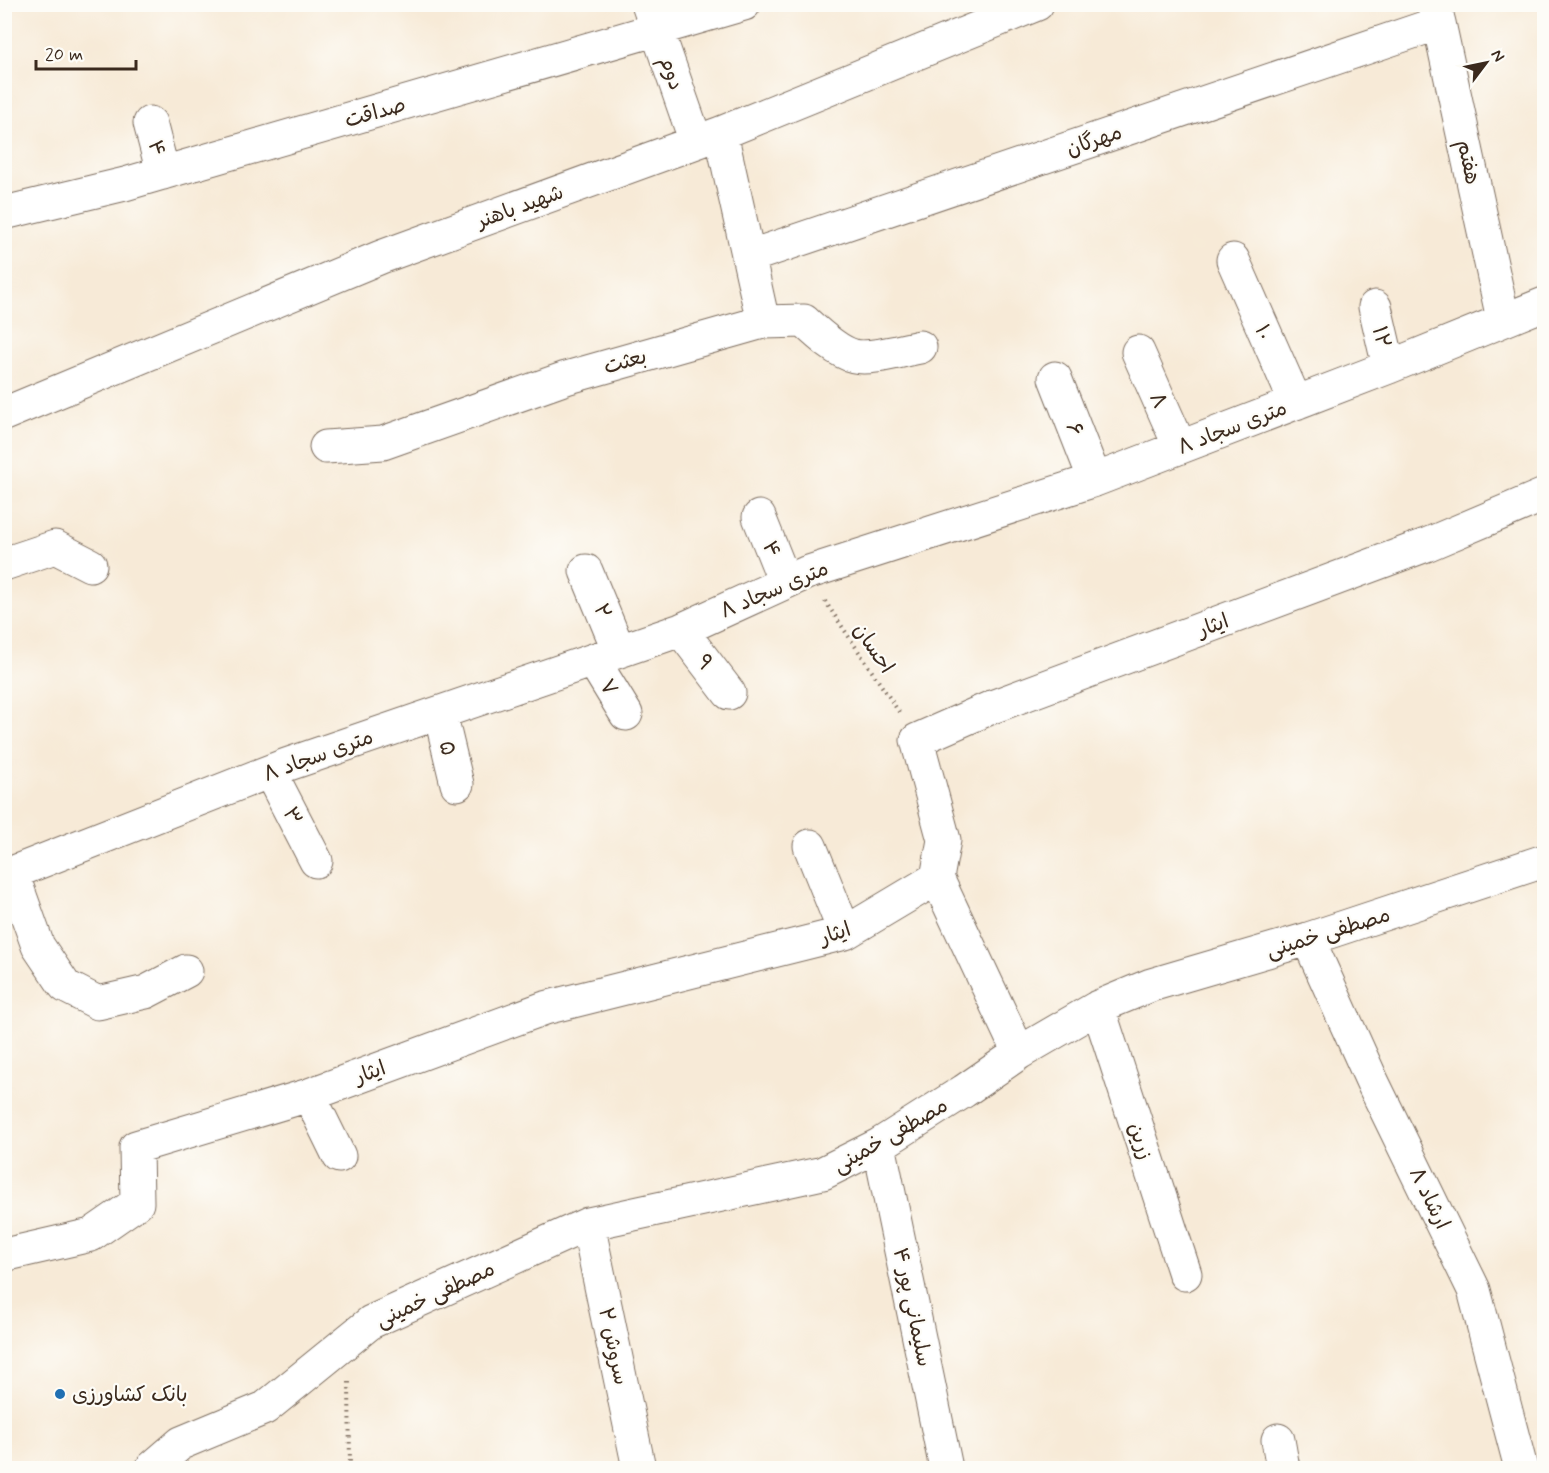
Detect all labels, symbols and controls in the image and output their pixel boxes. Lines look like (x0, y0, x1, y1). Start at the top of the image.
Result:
scale bar (36, 33, 136, 71)
north arrow (1456, 33, 1516, 93)
text: 20 m (45, 43, 83, 67)
text: N (1486, 46, 1509, 66)
street label: دوم (651, 53, 690, 94)
street label: صداقت (341, 91, 409, 135)
street label: مهرگان (1063, 118, 1126, 164)
street label: ۴ (140, 137, 172, 159)
street label: هفتم (1449, 137, 1486, 187)
street label: شهید باهنر (471, 178, 568, 236)
street label: ۱۰ (1247, 320, 1279, 345)
street label: ۱۲ (1365, 323, 1397, 351)
street label: بعثت (601, 343, 650, 381)
street label: ۸ (1142, 388, 1174, 413)
street label: ۸ متری سجاد (1174, 394, 1291, 462)
street label: ۶ (1059, 418, 1089, 440)
street label: ۴ (755, 537, 787, 562)
street label: ۸ متری سجاد (716, 555, 833, 625)
street label: ۲ (586, 599, 618, 623)
street label: ایثار (1192, 607, 1233, 645)
street label: احسان (846, 618, 900, 679)
street label: ۹ (689, 649, 719, 676)
street label: ۷ (592, 674, 624, 701)
street label: ۸ متری سجاد (259, 723, 377, 789)
street label: ۵ (432, 738, 462, 758)
street label: ۳ (276, 802, 308, 830)
street label: مصطفی خمینی (1263, 901, 1394, 965)
street label: ایثار (814, 916, 855, 953)
street label: ایثار (349, 1054, 390, 1092)
street label: مصطفی خمینی (828, 1092, 953, 1180)
street label: زرین (1121, 1119, 1159, 1163)
street label: ارشاد ۸ (1402, 1163, 1456, 1234)
street label: سلیمانی پور ۴ (886, 1245, 938, 1369)
street label: مصطفی خمینی (371, 1255, 500, 1335)
street label: سروش ۲ (591, 1305, 635, 1387)
place label: بانک کشاورزی (72, 1381, 188, 1409)
marker: بانک کشاورزی (53, 1387, 67, 1401)

